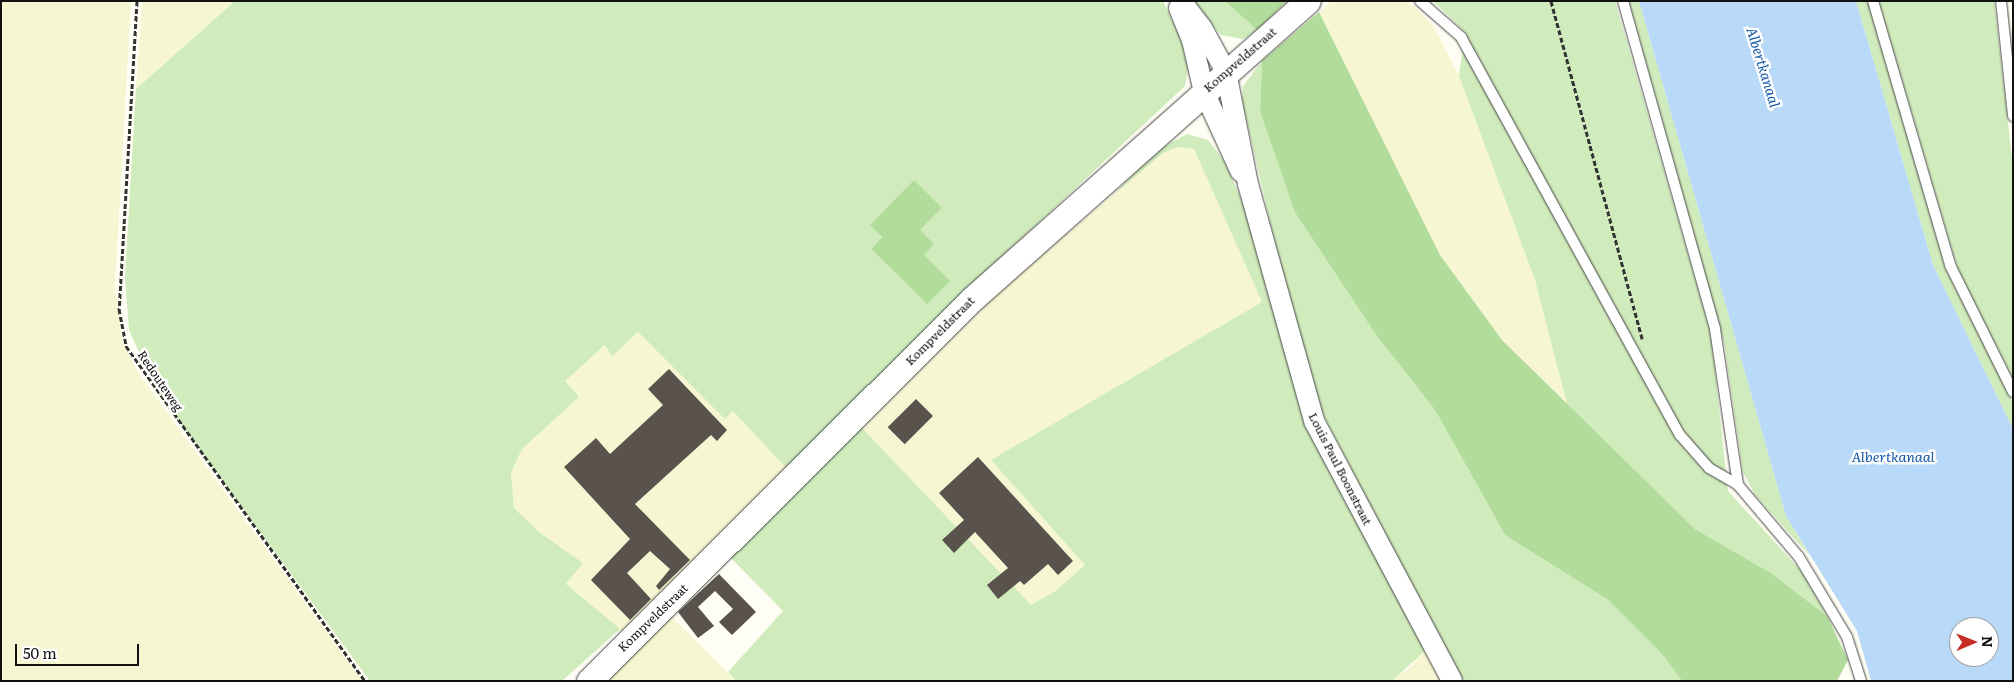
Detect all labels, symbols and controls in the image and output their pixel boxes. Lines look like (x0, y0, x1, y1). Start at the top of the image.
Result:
street label: Kompveldstraat (1201, 25, 1279, 95)
water label: Albertkanaal (1744, 25, 1784, 109)
street label: Kompveldstraat (903, 294, 977, 368)
street label: Redouteweg (134, 348, 186, 414)
street label: Louis Paul Boonstraat (1305, 410, 1375, 528)
water label: Albertkanaal (1851, 448, 1935, 464)
street label: Kompveldstraat (615, 581, 691, 655)
north arrow (1949, 617, 1999, 667)
scale bar (18, 634, 141, 666)
text: N (1978, 636, 1998, 648)
text: 50 m (23, 641, 57, 664)

